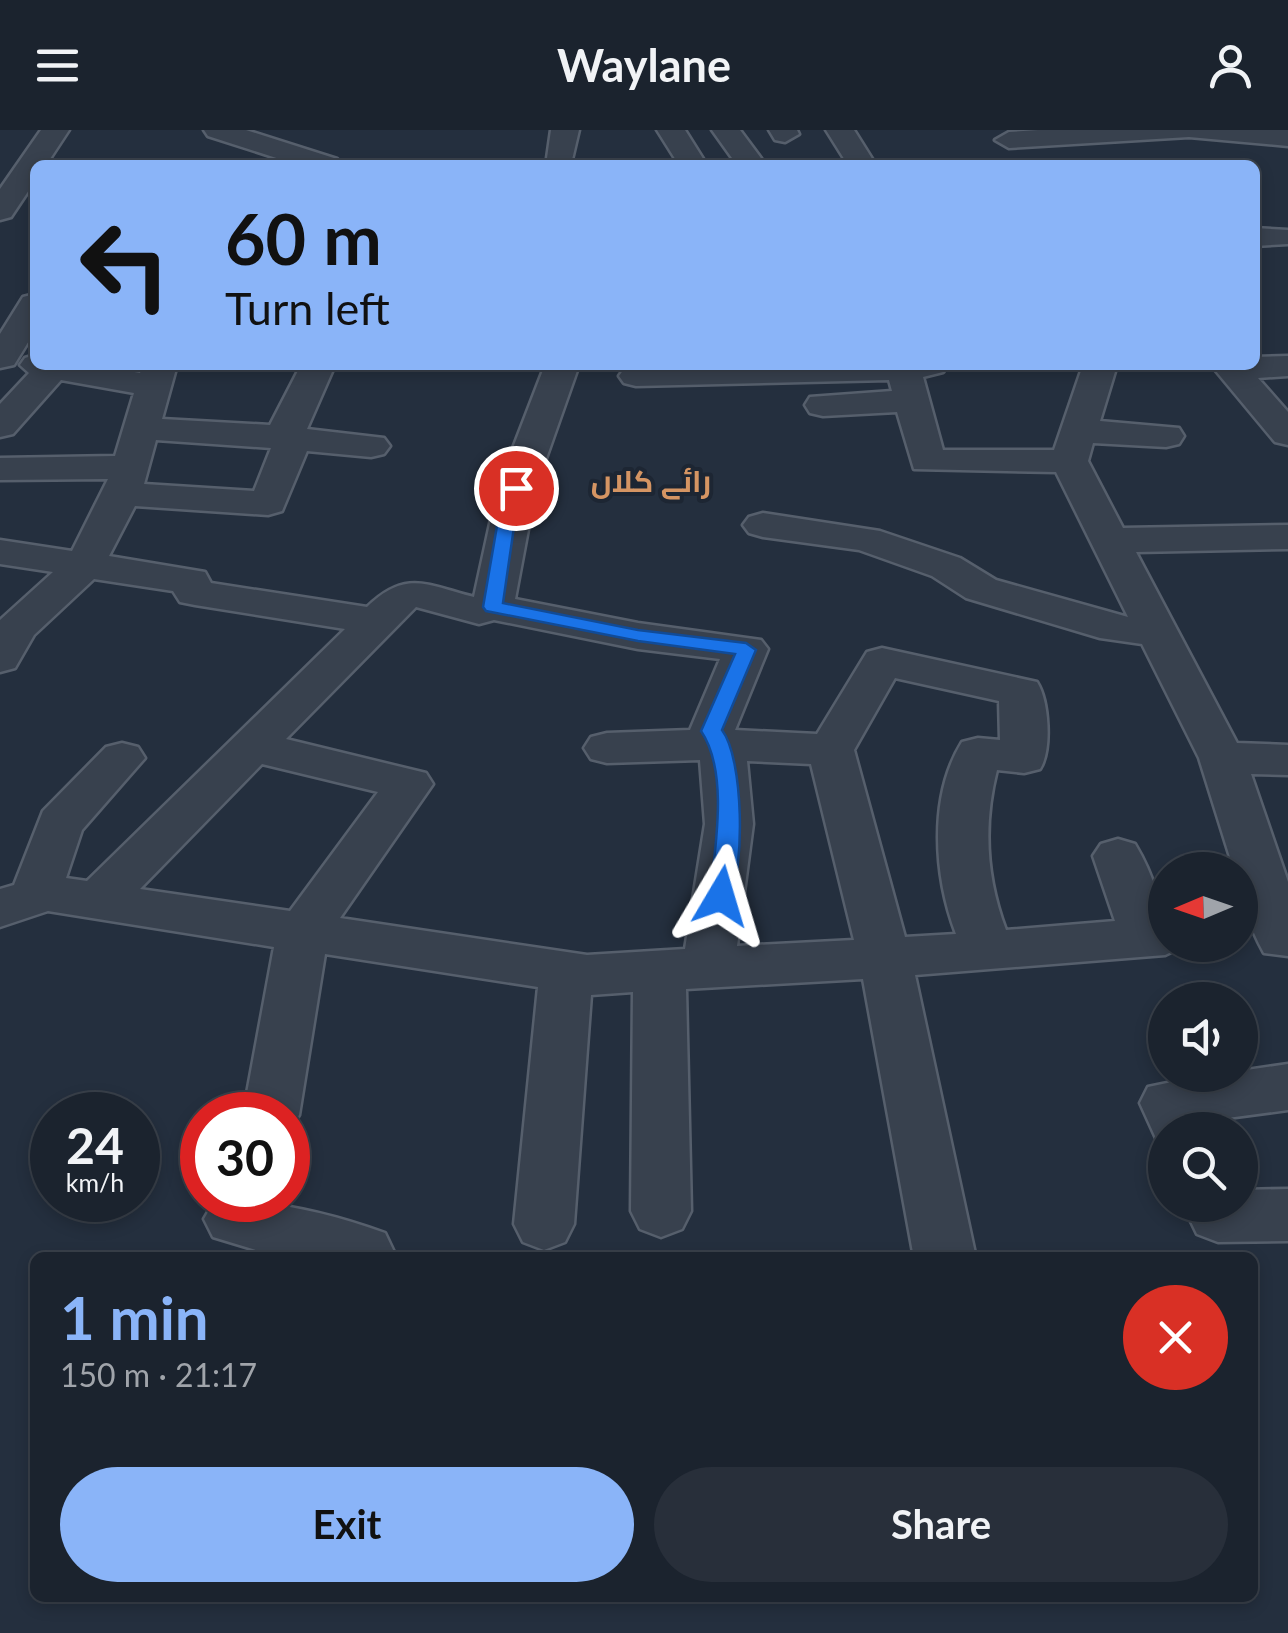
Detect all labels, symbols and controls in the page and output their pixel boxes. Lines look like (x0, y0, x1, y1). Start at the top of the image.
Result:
icon: menu (30, 38, 85, 93)
text: Waylane (557, 38, 731, 92)
icon: person (1203, 38, 1258, 93)
text: 60 m (225, 196, 382, 280)
icon: left (60, 200, 190, 330)
text: Turn left (225, 281, 390, 335)
pin (474, 446, 559, 531)
icon: arrive (489, 461, 544, 516)
district label: رائے کلاں (591, 462, 711, 500)
position arrow (669, 844, 773, 948)
north arrow (1148, 852, 1258, 962)
map controls (1148, 852, 1258, 1222)
button: sound (1148, 982, 1258, 1092)
speed limit sign: 30 (180, 1092, 310, 1222)
button: search (1148, 1112, 1258, 1222)
text: 24 (66, 1115, 124, 1175)
text: km/h (66, 1167, 124, 1197)
text: 1 min (60, 1281, 209, 1353)
button: close (1123, 1285, 1228, 1390)
text: 150 m · 21:17 (60, 1355, 257, 1394)
button: Exit (60, 1467, 634, 1582)
button: Share (654, 1467, 1228, 1582)

